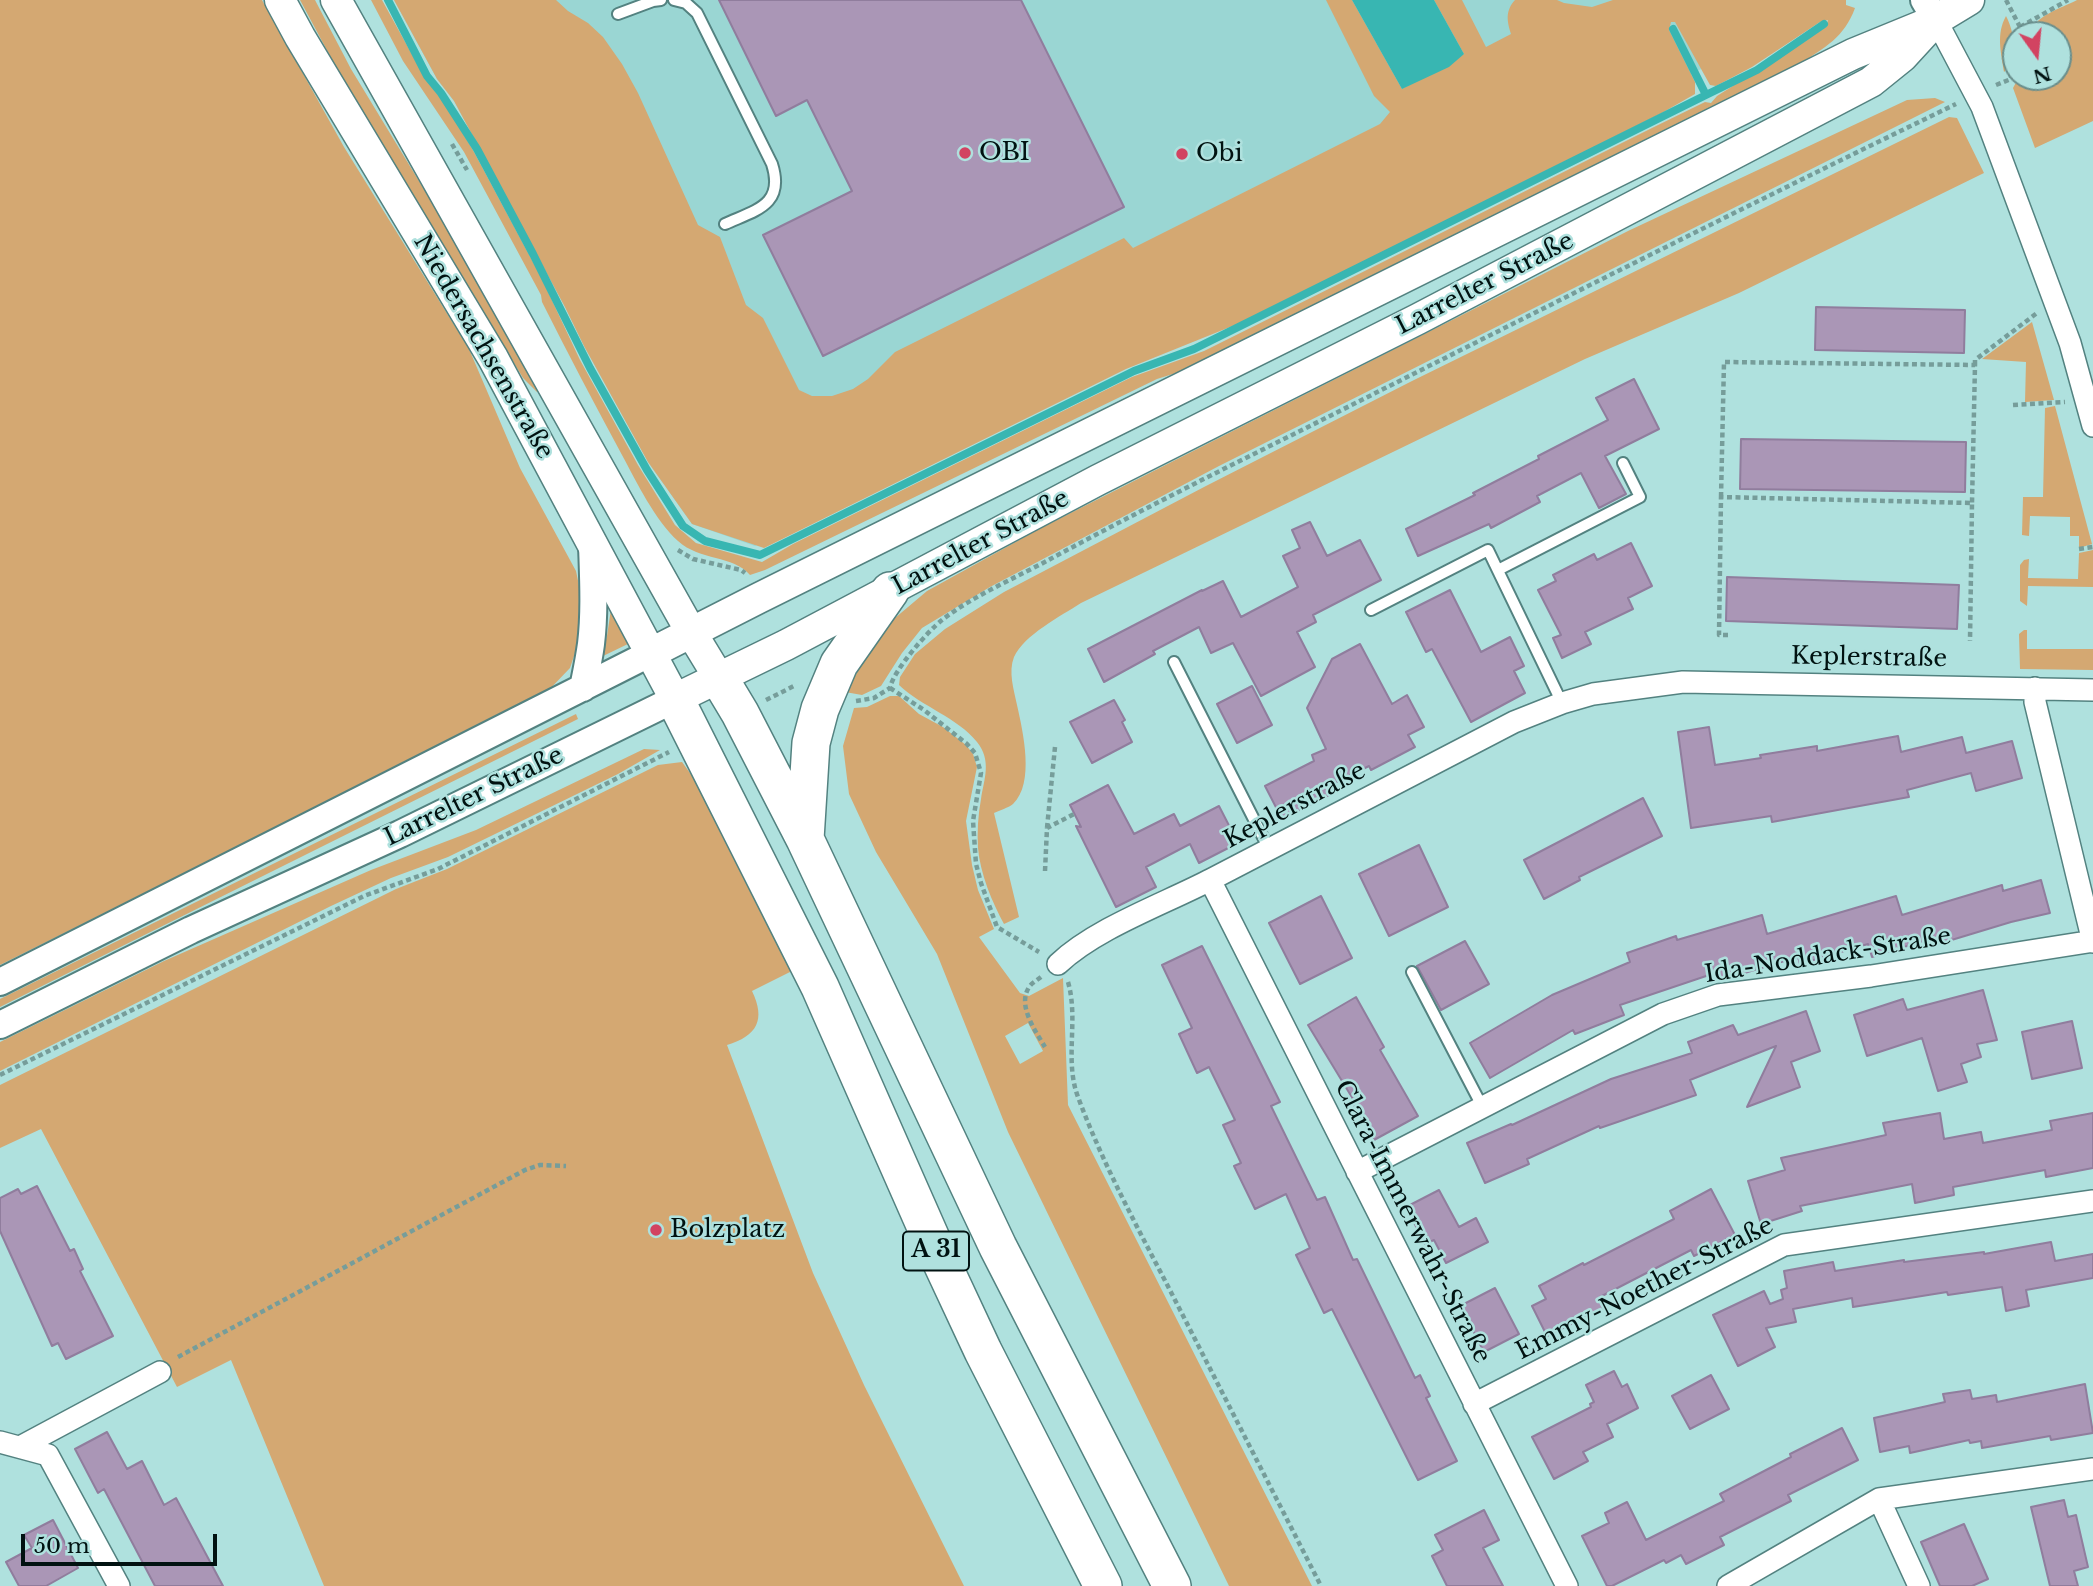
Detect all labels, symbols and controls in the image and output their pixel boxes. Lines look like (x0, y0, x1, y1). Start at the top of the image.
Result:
north arrow (2002, 21, 2072, 91)
text: N (2030, 61, 2054, 88)
place label: OBI (979, 139, 1030, 167)
place label: Obi (1196, 140, 1243, 168)
marker: OBI (957, 145, 973, 161)
marker: Obi (1174, 146, 1190, 162)
street label: Larrelter Straße (1391, 227, 1579, 341)
street label: Niedersachsenstraße (407, 230, 559, 464)
street label: Larrelter Straße (888, 484, 1074, 602)
street label: Keplerstraße (1791, 642, 1947, 674)
street label: Larrelter Straße (380, 741, 568, 853)
street label: Keplerstraße (1219, 757, 1371, 855)
street label: Ida-Noddack-Straße (1703, 922, 1953, 990)
street label: Clara-Immerwahr-Straße (1328, 1076, 1496, 1368)
street label: Emmy-Noether-Straße (1511, 1211, 1779, 1367)
place label: Bolzplatz (670, 1216, 785, 1244)
marker: Bolzplatz (648, 1222, 664, 1238)
road number: A 31 (903, 1232, 969, 1270)
scale bar (24, 1520, 220, 1564)
text: 50 m (34, 1533, 89, 1559)

